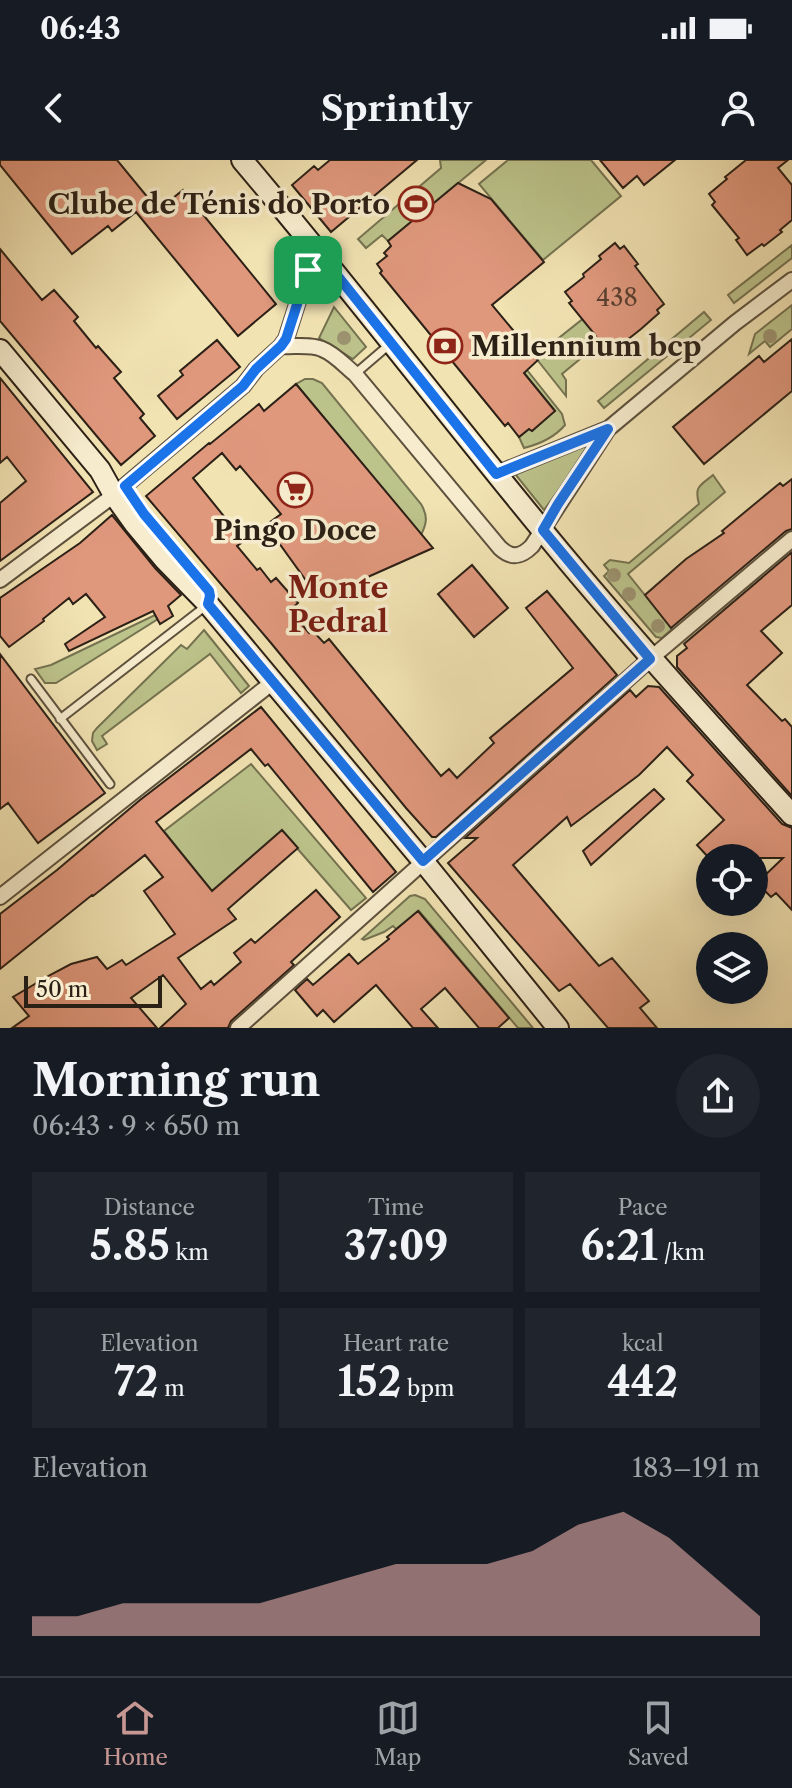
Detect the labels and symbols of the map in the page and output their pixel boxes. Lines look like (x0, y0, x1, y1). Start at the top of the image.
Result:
sports icon: Clube de Ténis do Porto (397, 185, 435, 223)
place label: Clube de Ténis do Porto (48, 187, 390, 221)
pin (274, 236, 342, 304)
house number: 438 (596, 283, 638, 312)
bank icon: Millennium bcp (426, 327, 464, 365)
place label: Millennium bcp (471, 329, 701, 363)
supermarket icon: Pingo Doce (276, 471, 314, 509)
place label: Pingo Doce (213, 513, 377, 547)
district label: Monte Pedral (288, 569, 388, 640)
scale bar (24, 972, 162, 1008)

